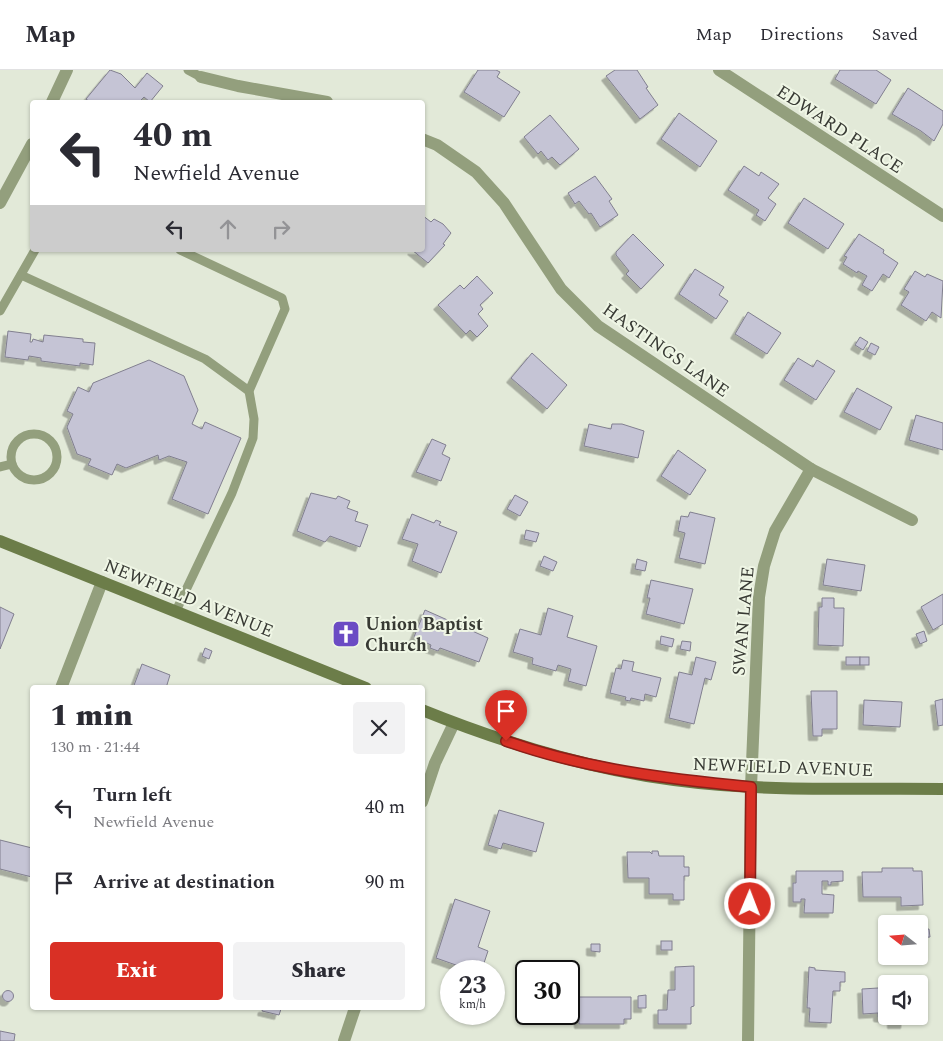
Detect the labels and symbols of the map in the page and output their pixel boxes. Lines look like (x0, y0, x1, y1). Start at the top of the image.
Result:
street label: EDWARD PLACE (771, 78, 908, 181)
street label: HASTINGS LANE (597, 296, 735, 404)
street label: NEWFIELD AVENUE (100, 552, 278, 645)
street label: SWAN LANE (725, 565, 762, 677)
place label: Union Baptist Church (365, 611, 483, 659)
church icon: Union Baptist Church (331, 619, 361, 649)
pin (485, 690, 527, 741)
street label: NEWFIELD AVENUE (692, 751, 874, 784)
position arrow (723, 877, 775, 929)
north arrow (878, 915, 928, 965)
speed limit sign: 30 (515, 960, 580, 1025)

